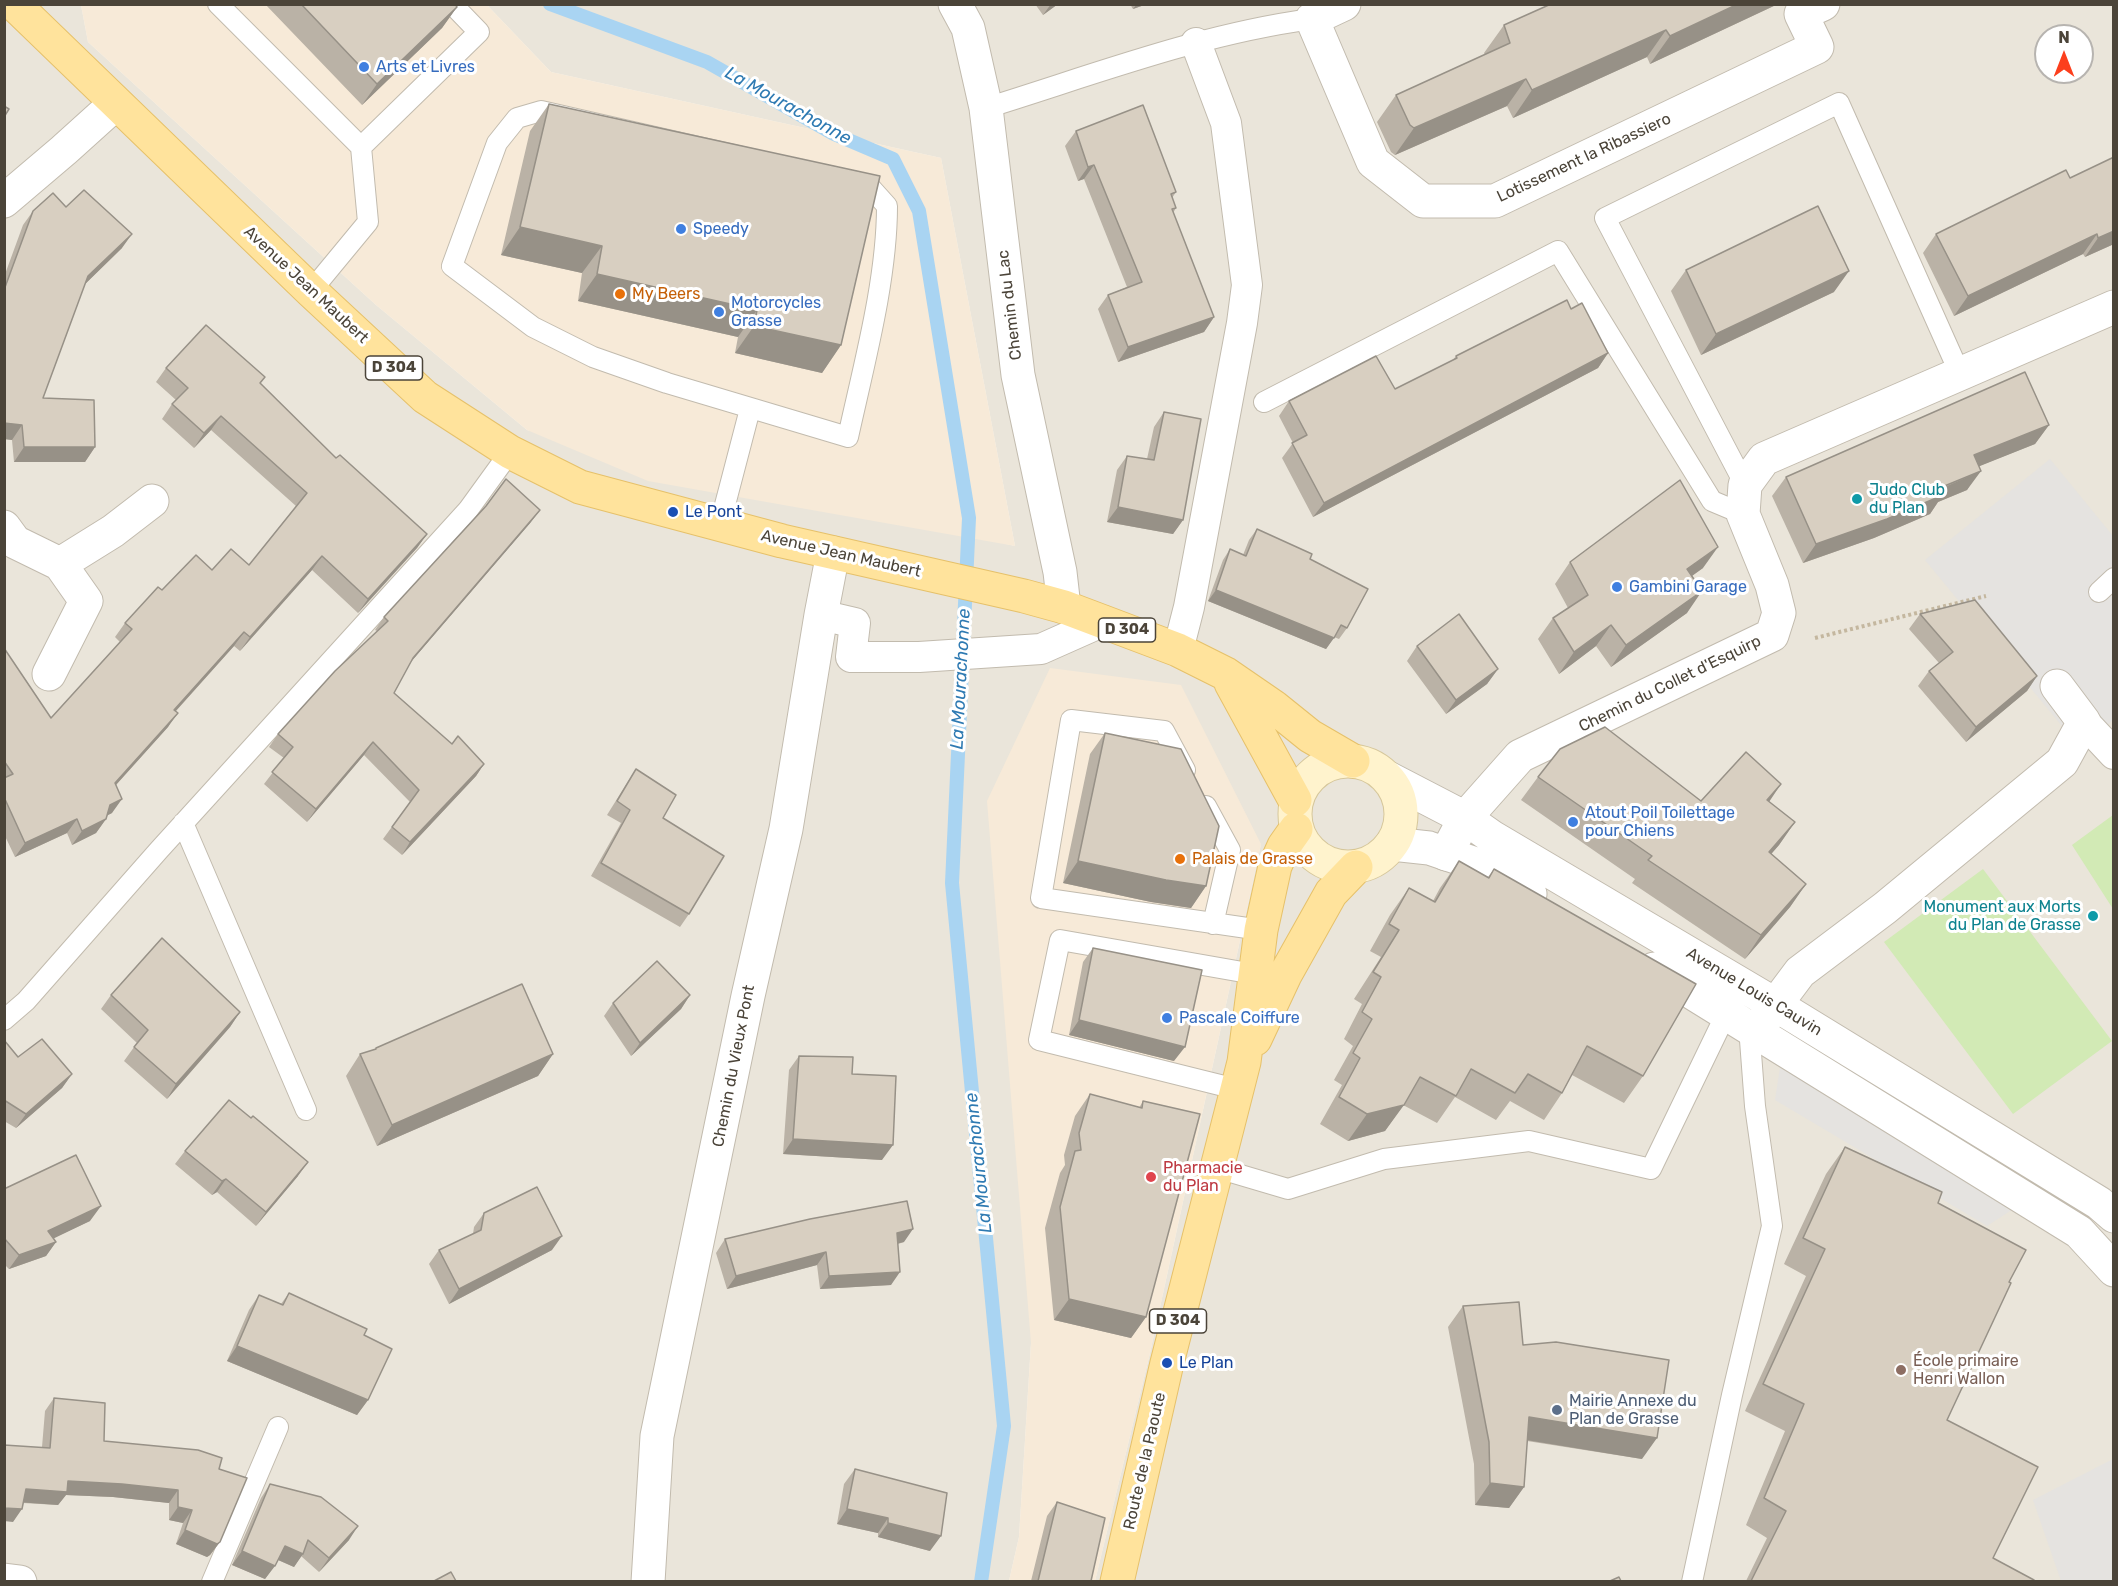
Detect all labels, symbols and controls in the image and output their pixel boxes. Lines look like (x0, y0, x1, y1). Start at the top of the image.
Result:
north arrow (2034, 24, 2094, 84)
text: N (2058, 28, 2070, 47)
place label: Arts et Livres (376, 57, 475, 77)
marker: Arts et Livres (357, 60, 371, 74)
water label: La Mourachonne (721, 62, 855, 150)
street label: Lotissement la Ribassiero (1494, 109, 1674, 207)
place label: Speedy (693, 219, 749, 239)
street label: Avenue Jean Maubert (240, 222, 372, 348)
marker: Speedy (674, 222, 688, 236)
street label: Chemin du Lac (994, 249, 1026, 361)
place label: My Beers (632, 284, 700, 304)
marker: My Beers (613, 287, 627, 301)
place label: Motorcycles Grasse (731, 293, 821, 331)
marker: Motorcycles Grasse (712, 305, 726, 319)
road number: D 304 (366, 356, 422, 380)
place label: Judo Club du Plan (1869, 480, 1945, 518)
marker: Judo Club du Plan (1850, 492, 1864, 506)
place label: Le Pont (685, 502, 742, 522)
marker: Le Pont (666, 505, 680, 519)
street label: Avenue Jean Maubert (759, 526, 923, 582)
place label: Gambini Garage (1629, 577, 1747, 597)
marker: Gambini Garage (1610, 580, 1624, 594)
water label: La Mourachonne (947, 608, 975, 750)
road number: D 304 (1098, 618, 1156, 642)
street label: Chemin du Collet d'Esquirp (1576, 631, 1764, 737)
place label: Atout Poil Toilettage pour Chiens (1585, 803, 1735, 841)
marker: Atout Poil Toilettage pour Chiens (1566, 815, 1580, 829)
place label: Palais de Grasse (1192, 849, 1313, 869)
marker: Palais de Grasse (1173, 852, 1187, 866)
place label: Monument aux Morts du Plan de Grasse (1923, 897, 2081, 935)
marker: Monument aux Morts du Plan de Grasse (2086, 909, 2100, 923)
street label: Avenue Louis Cauvin (1683, 944, 1825, 1040)
street label: Chemin du Vieux Pont (709, 983, 759, 1149)
place label: Pascale Coiffure (1179, 1008, 1300, 1028)
marker: Pascale Coiffure (1160, 1011, 1174, 1025)
water label: La Mourachonne (961, 1092, 997, 1234)
place label: Pharmacie du Plan (1163, 1158, 1243, 1196)
marker: Pharmacie du Plan (1144, 1170, 1158, 1184)
road number: D 304 (1150, 1309, 1206, 1333)
place label: École primaire Henri Wallon (1913, 1351, 2019, 1389)
place label: Le Plan (1179, 1353, 1233, 1373)
marker: Le Plan (1160, 1356, 1174, 1370)
marker: École primaire Henri Wallon (1894, 1363, 1908, 1377)
street label: Route de la Paoute (1120, 1390, 1170, 1532)
place label: Mairie Annexe du Plan de Grasse (1569, 1391, 1697, 1429)
marker: Mairie Annexe du Plan de Grasse (1550, 1403, 1564, 1417)

